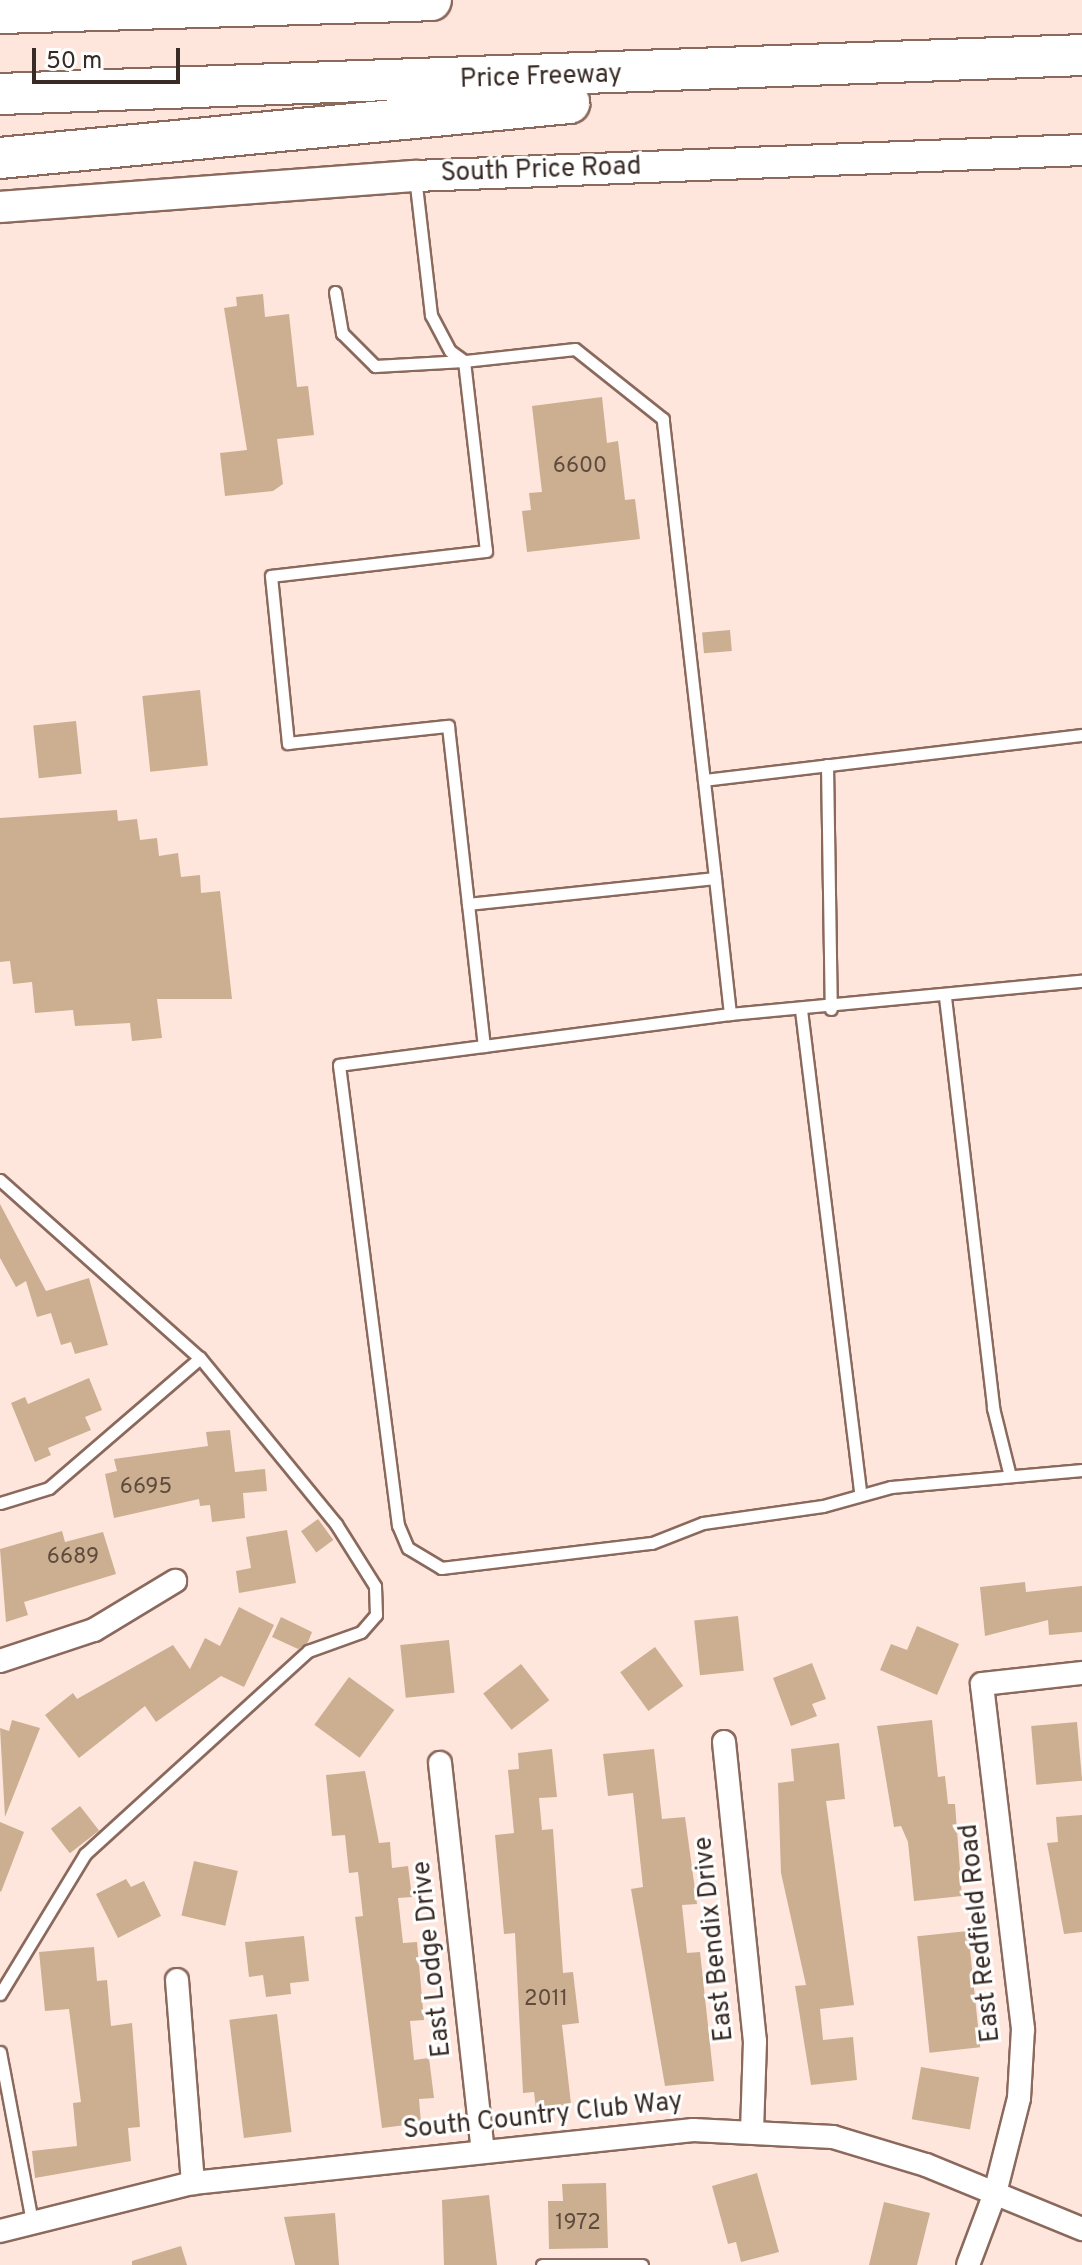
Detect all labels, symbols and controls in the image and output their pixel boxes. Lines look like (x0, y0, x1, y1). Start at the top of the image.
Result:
scale bar (36, 32, 184, 82)
text: 50 m (46, 47, 102, 77)
street label: Price Freeway (459, 60, 623, 96)
street label: South Price Road (440, 152, 642, 190)
house number: 6600 (553, 454, 607, 480)
house number: 6695 (120, 1475, 172, 1501)
house number: 6689 (47, 1545, 99, 1571)
street label: East Redfield Road (954, 1822, 1008, 2044)
street label: East Bendix Drive (689, 1835, 741, 2043)
street label: East Lodge Drive (407, 1859, 459, 2059)
house number: 2011 (524, 1987, 568, 2013)
street label: South Country Club Way (401, 2087, 685, 2147)
house number: 1972 (555, 2211, 601, 2237)

